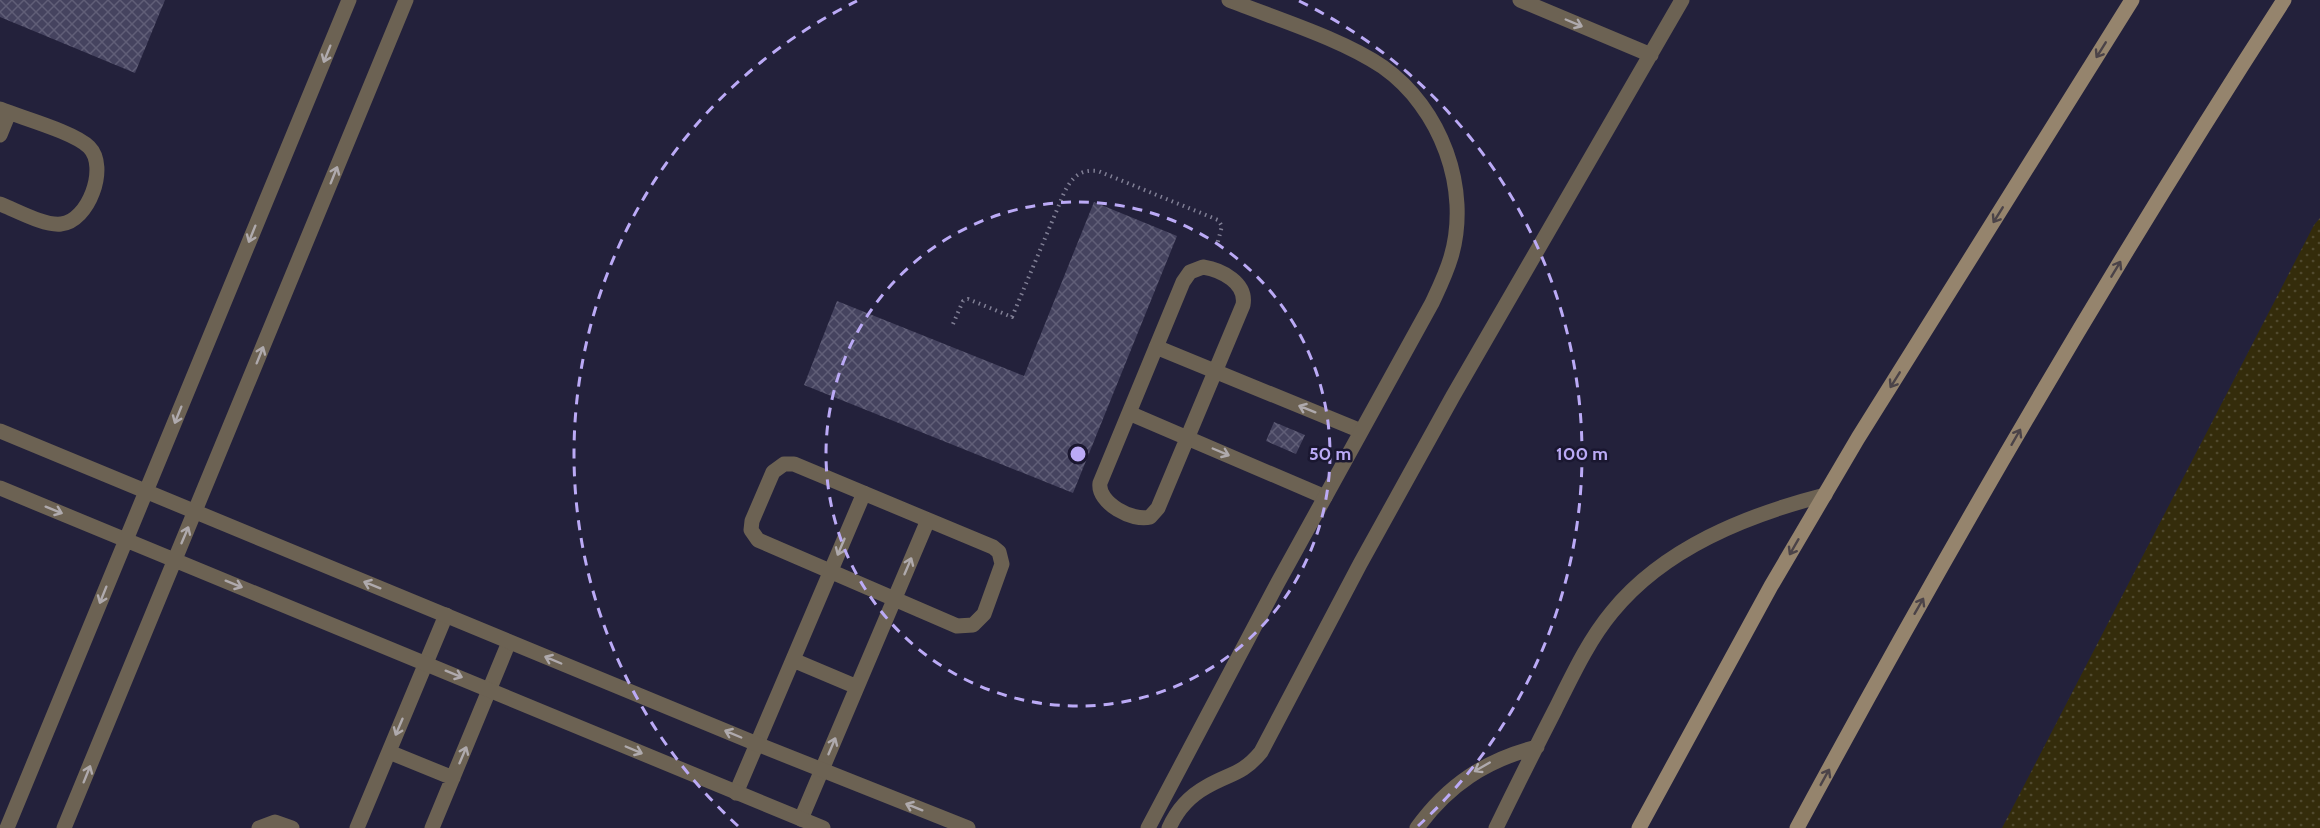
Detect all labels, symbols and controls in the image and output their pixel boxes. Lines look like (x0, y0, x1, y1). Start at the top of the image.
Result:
one-way arrow (1564, 18, 1583, 29)
one-way arrow (2095, 41, 2108, 58)
one-way arrow (321, 44, 332, 63)
one-way arrow (329, 166, 340, 185)
one-way arrow (1991, 206, 2003, 223)
one-way arrow (246, 225, 257, 243)
one-way arrow (2111, 261, 2123, 278)
one-way arrow (255, 346, 266, 365)
one-way arrow (1888, 371, 1900, 388)
one-way arrow (1298, 403, 1316, 414)
one-way arrow (172, 405, 183, 423)
one-way arrow (2011, 429, 2023, 446)
text: 50 m (1309, 443, 1351, 465)
text: 100 m (1556, 443, 1608, 465)
centre of rings (1068, 444, 1088, 464)
one-way arrow (1211, 447, 1230, 458)
one-way arrow (44, 505, 63, 516)
one-way arrow (180, 527, 191, 545)
one-way arrow (835, 537, 846, 556)
one-way arrow (1788, 538, 1800, 555)
one-way arrow (903, 558, 914, 576)
one-way arrow (225, 579, 243, 590)
one-way arrow (364, 579, 382, 590)
one-way arrow (97, 585, 108, 603)
one-way arrow (1914, 598, 1926, 615)
one-way arrow (544, 653, 562, 665)
one-way arrow (444, 669, 462, 680)
one-way arrow (393, 718, 404, 736)
one-way arrow (724, 728, 742, 739)
one-way arrow (827, 737, 838, 755)
one-way arrow (624, 744, 642, 756)
one-way arrow (457, 746, 469, 764)
one-way arrow (1474, 761, 1491, 773)
one-way arrow (82, 765, 93, 784)
one-way arrow (1820, 768, 1831, 786)
one-way arrow (905, 800, 924, 811)

